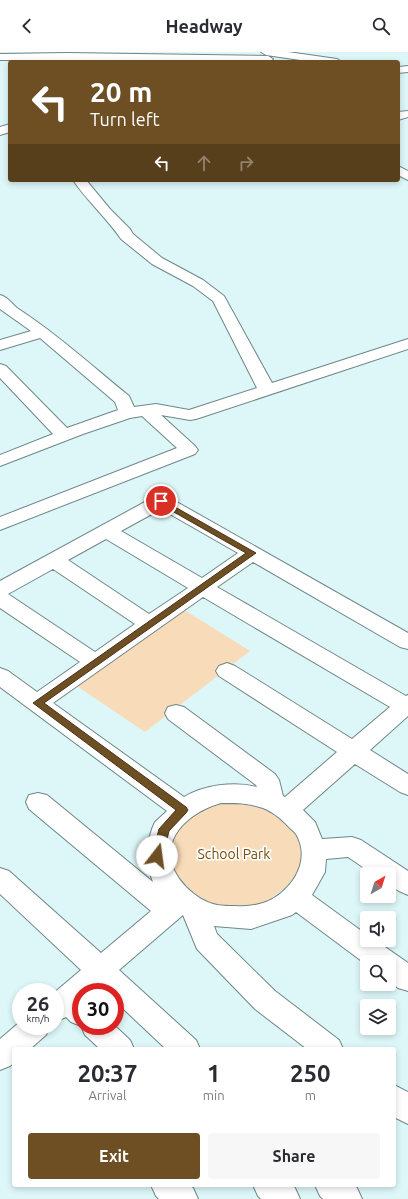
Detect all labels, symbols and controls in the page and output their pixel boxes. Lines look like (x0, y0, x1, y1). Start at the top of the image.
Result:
icon: back (16, 15, 38, 37)
icon: search (370, 15, 392, 37)
text: Headway (165, 16, 243, 36)
icon: left (24, 76, 76, 128)
text: 20 m (90, 76, 152, 107)
text: Turn left (90, 109, 160, 129)
icon: left (151, 152, 173, 174)
icon: ahead (193, 152, 215, 174)
icon: right (235, 152, 257, 174)
pin (144, 484, 178, 518)
icon: arrive (150, 490, 172, 512)
position arrow (136, 835, 178, 877)
park label: School Park (198, 846, 270, 862)
north arrow (360, 867, 396, 903)
map controls (360, 867, 396, 1035)
button: sound (360, 911, 396, 947)
button: search (360, 955, 396, 991)
speed limit sign: 30 (72, 983, 124, 1035)
text: 26 (27, 992, 49, 1015)
button: layers (360, 999, 396, 1035)
text: km/h (26, 1013, 50, 1024)
text: 20:37 (77, 1060, 137, 1087)
text: 1 (207, 1060, 220, 1087)
text: 250 (290, 1060, 331, 1087)
text: Arrival (88, 1088, 126, 1102)
text: min (203, 1088, 225, 1102)
text: m (305, 1088, 316, 1102)
button: Exit (28, 1133, 200, 1179)
button: Share (208, 1133, 380, 1179)

